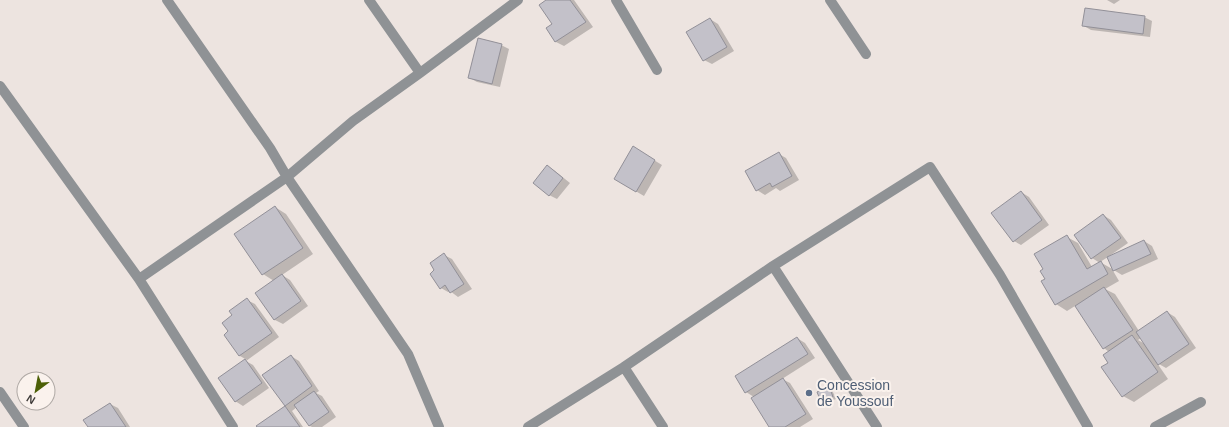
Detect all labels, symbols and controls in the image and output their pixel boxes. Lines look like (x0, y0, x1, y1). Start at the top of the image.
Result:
north arrow (16, 371, 56, 411)
place label: Concession de Youssouf (817, 377, 893, 409)
marker: Concession de Youssouf (804, 388, 814, 398)
text: N (24, 392, 37, 407)

